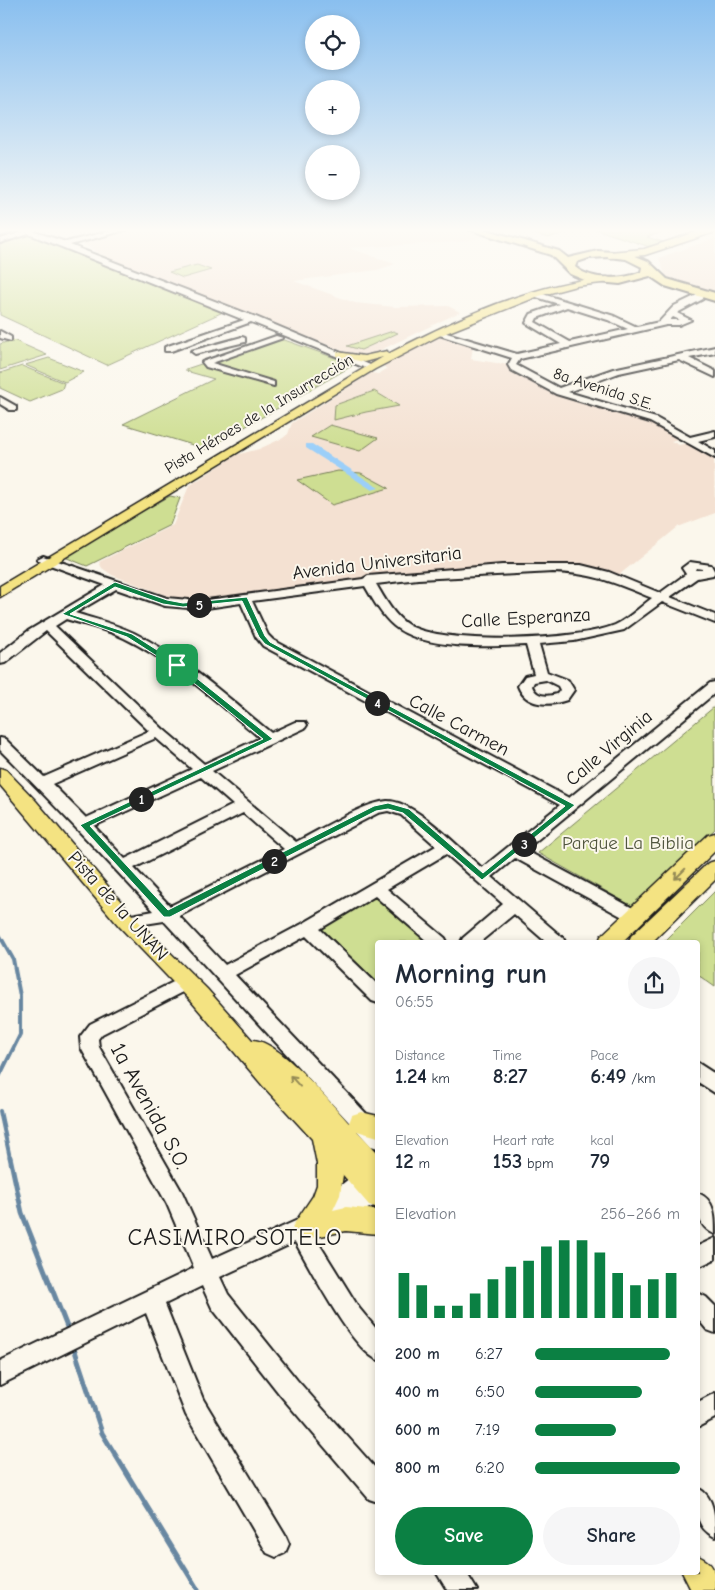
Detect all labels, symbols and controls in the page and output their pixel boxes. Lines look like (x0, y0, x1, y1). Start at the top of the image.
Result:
map controls (305, 15, 360, 200)
button: locate (305, 15, 360, 70)
button: + (305, 80, 360, 135)
button: − (305, 145, 360, 200)
street label: Pista Héroes de la Insurrección (161, 350, 357, 478)
street label: 8a Avenida S.E. (551, 364, 655, 414)
street label: Avenida Universitaria (291, 542, 463, 584)
pin: 5 (186, 592, 212, 618)
text: 5 (196, 597, 203, 614)
street label: Calle Esperanza (461, 604, 591, 632)
pin (156, 644, 198, 686)
icon: arrive (163, 651, 191, 679)
street label: Calle Carmen (405, 689, 513, 761)
pin: 4 (364, 690, 390, 716)
text: 4 (374, 695, 381, 712)
street label: Calle Virginia (561, 705, 657, 791)
pin: 1 (128, 786, 154, 812)
text: 1 (139, 791, 144, 808)
pin: 3 (512, 832, 536, 856)
park label: Parque La Biblia (562, 832, 694, 854)
text: 3 (521, 836, 528, 853)
street label: Pista de la UNAN (63, 847, 173, 965)
pin: 2 (262, 848, 286, 874)
text: 2 (271, 853, 278, 870)
one-way arrow (674, 868, 686, 880)
button: share (628, 957, 680, 1009)
text: Morning run (395, 958, 547, 990)
text: 06:55 (395, 993, 434, 1011)
street label: 1a Avenida S.O. (105, 1039, 195, 1173)
text: Distance (395, 1047, 445, 1064)
text: Time (493, 1047, 522, 1064)
text: Pace (590, 1047, 619, 1064)
text: 1.24 (395, 1064, 427, 1088)
text: 8:27 (493, 1064, 527, 1088)
text: 6:49 (590, 1064, 627, 1088)
text: km (427, 1070, 450, 1087)
text: /km (627, 1070, 656, 1087)
one-way arrow (289, 1075, 301, 1088)
text: Elevation (395, 1132, 449, 1149)
text: Heart rate (493, 1132, 554, 1149)
text: kcal (590, 1132, 614, 1149)
text: 12 (395, 1149, 414, 1173)
text: 153 (493, 1149, 522, 1173)
text: 79 (590, 1149, 610, 1173)
text: m (414, 1155, 430, 1172)
text: bpm (522, 1155, 554, 1172)
text: Elevation (395, 1205, 456, 1223)
text: 256–266 m (600, 1205, 680, 1223)
district label: CASIMIRO SOTELO (128, 1223, 342, 1251)
text: 200 m (395, 1345, 440, 1363)
text: 6:27 (475, 1345, 502, 1363)
text: 400 m (395, 1383, 439, 1401)
text: 6:50 (475, 1383, 505, 1401)
text: 600 m (395, 1421, 440, 1439)
text: 7:19 (475, 1421, 500, 1439)
text: 800 m (395, 1459, 440, 1477)
text: 6:20 (475, 1459, 505, 1477)
button: Save (395, 1507, 533, 1565)
button: Share (543, 1507, 680, 1565)

